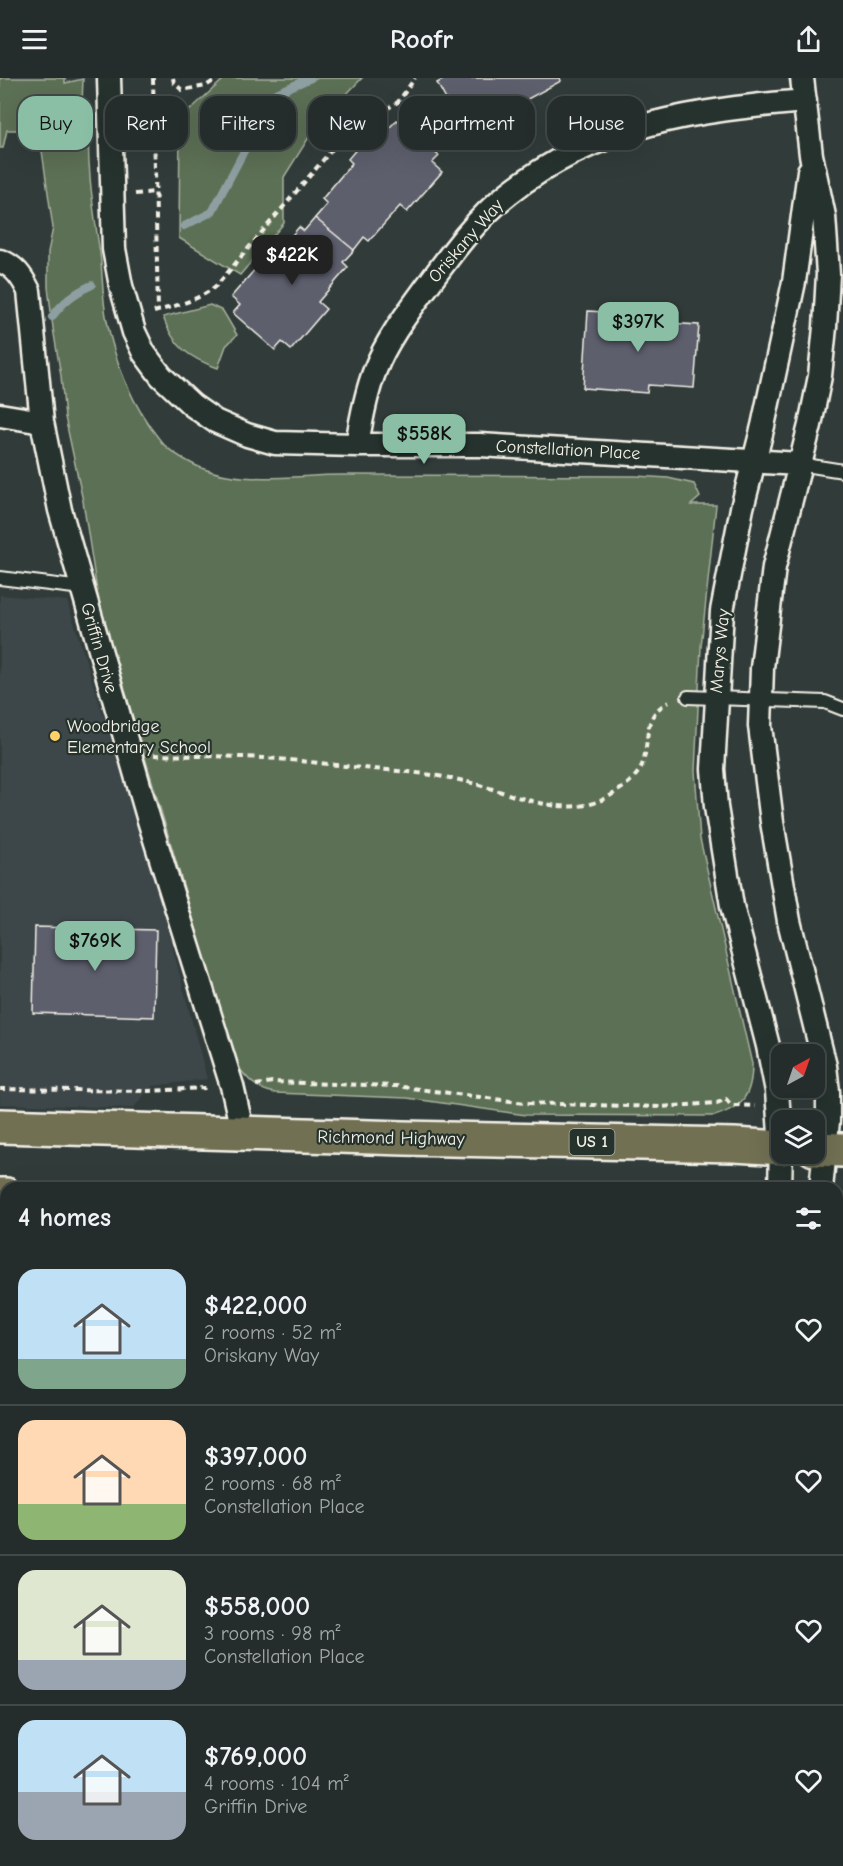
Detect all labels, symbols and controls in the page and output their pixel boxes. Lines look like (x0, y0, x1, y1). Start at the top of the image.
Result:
icon: menu (18, 23, 51, 56)
icon: share (792, 23, 825, 56)
text: Roofr (390, 24, 453, 55)
chip: Buy (18, 96, 93, 150)
chip: Rent (105, 96, 188, 150)
chip: Filters (200, 96, 296, 150)
chip: New (308, 96, 387, 150)
chip: Apartment (399, 96, 535, 150)
chip: House (547, 96, 645, 150)
street label: Oriskany Way (424, 194, 509, 287)
pin: $422K (250, 235, 334, 286)
text: $422K (266, 243, 318, 266)
pin: $397K (596, 302, 680, 353)
text: $397K (612, 310, 664, 333)
pin: $558K (382, 414, 466, 465)
text: $558K (397, 422, 451, 445)
street label: Constellation Place (495, 436, 641, 464)
street label: Griffin Drive (76, 600, 122, 696)
street label: Marys Way (706, 607, 734, 694)
place label: Woodbridge Elementary School (67, 716, 211, 758)
marker: Woodbridge Elementary School (48, 729, 62, 743)
pin: $769K (53, 921, 137, 972)
text: $769K (69, 929, 121, 952)
north arrow (771, 1044, 825, 1098)
map controls (771, 1044, 825, 1164)
button: layers (771, 1110, 825, 1164)
street label: Richmond Highway (317, 1126, 466, 1150)
road number: US 1 (570, 1129, 614, 1155)
icon: filters (792, 1202, 825, 1235)
text: 4 homes (18, 1203, 111, 1233)
text: $422,000 (204, 1291, 307, 1321)
icon: home (66, 1293, 138, 1365)
icon: heart (792, 1313, 825, 1346)
text: 2 rooms · 52 m² (204, 1321, 341, 1344)
text: Oriskany Way (204, 1344, 319, 1367)
text: $397,000 (204, 1442, 307, 1472)
icon: home (66, 1444, 138, 1516)
icon: heart (792, 1464, 825, 1497)
text: 2 rooms · 68 m² (204, 1472, 341, 1495)
text: Constellation Place (204, 1495, 365, 1518)
text: $558,000 (204, 1592, 310, 1622)
icon: home (66, 1594, 138, 1666)
icon: heart (792, 1614, 825, 1647)
text: 3 rooms · 98 m² (204, 1622, 340, 1645)
text: Constellation Place (204, 1645, 365, 1668)
text: $769,000 (204, 1742, 307, 1772)
icon: home (66, 1744, 138, 1816)
icon: heart (792, 1764, 825, 1797)
text: 4 rooms · 104 m² (204, 1772, 349, 1795)
text: Griffin Drive (204, 1795, 307, 1818)

